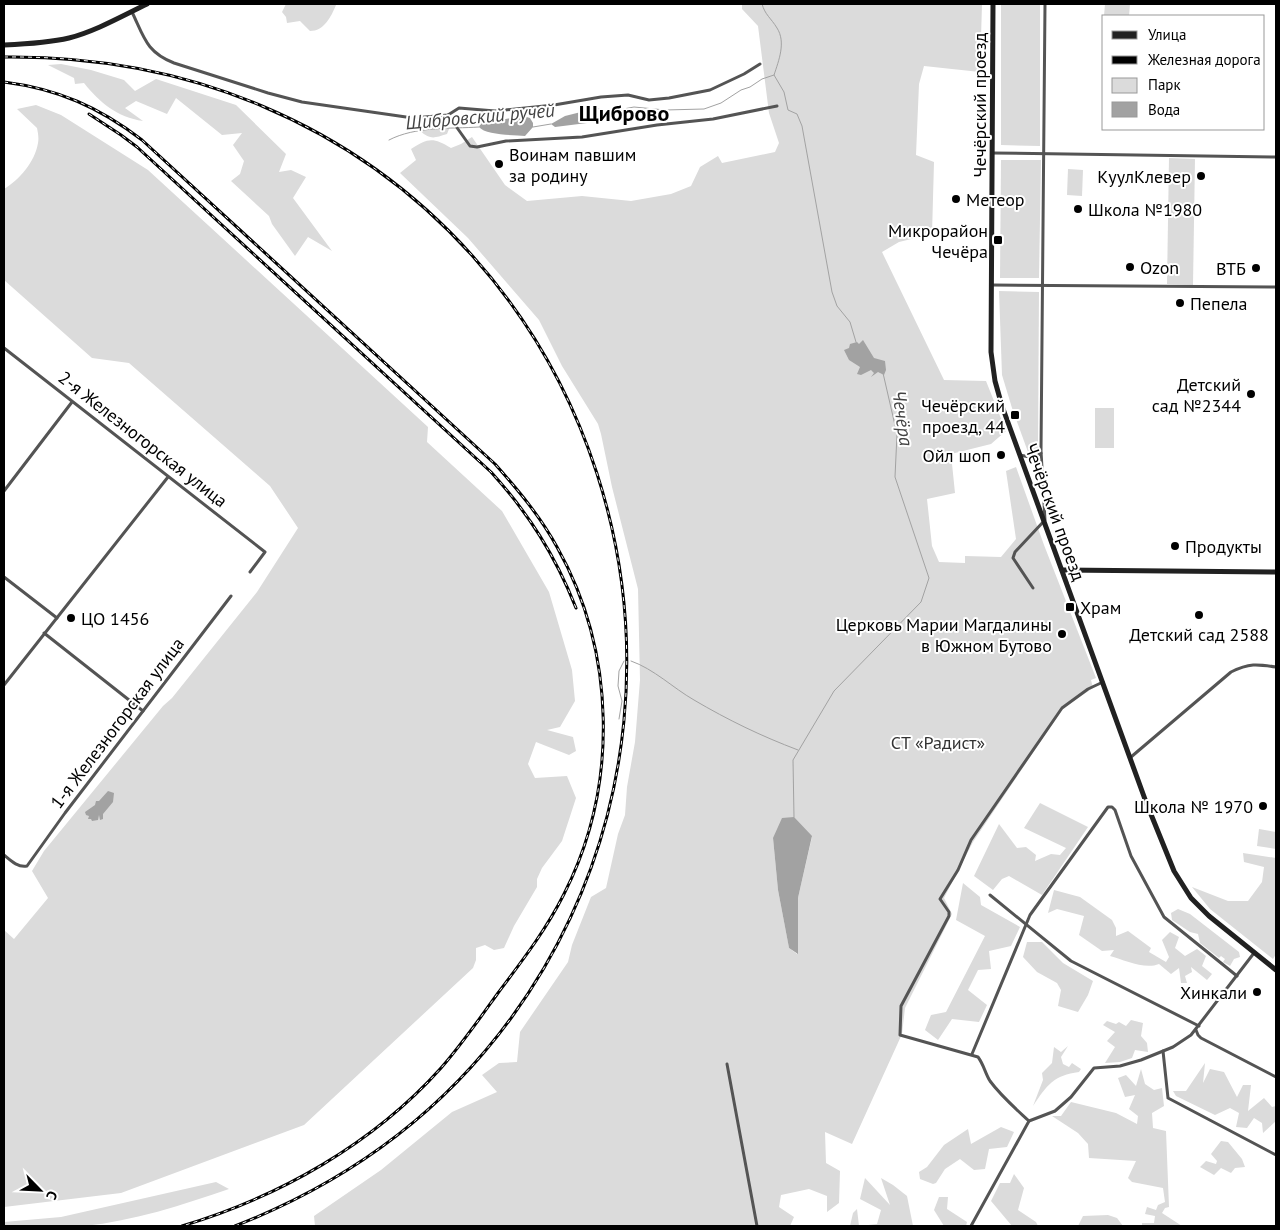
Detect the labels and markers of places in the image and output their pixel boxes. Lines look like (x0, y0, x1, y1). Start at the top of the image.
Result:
place label: Воинам павшим за родину (509, 143, 636, 187)
marker: Воинам павшим за родину (493, 158, 505, 170)
place label: КуулКлевер (1097, 165, 1191, 188)
marker: КуулКлевер (1195, 170, 1207, 182)
place label: Метеор (966, 188, 1025, 211)
marker: Метеор (950, 193, 962, 205)
place label: Школа №1980 (1088, 198, 1202, 221)
marker: Школа №1980 (1072, 203, 1084, 215)
place label: Микрорайон Чечёра (888, 219, 988, 263)
marker: Микрорайон Чечёра (992, 234, 1004, 246)
place label: Ozon (1140, 256, 1179, 279)
place label: ВТБ (1216, 257, 1246, 280)
marker: Ozon (1124, 261, 1136, 273)
marker: ВТБ (1250, 262, 1262, 274)
place label: Пепела (1190, 292, 1247, 315)
marker: Пепела (1174, 297, 1186, 309)
place label: Детский сад №2344 (1152, 373, 1241, 417)
marker: Детский сад №2344 (1245, 388, 1257, 400)
place label: Чечёрский проезд, 44 (921, 394, 1005, 438)
marker: Чечёрский проезд, 44 (1009, 409, 1021, 421)
place label: Ойл шоп (922, 444, 991, 467)
marker: Ойл шоп (995, 449, 1007, 461)
place label: Продукты (1185, 535, 1262, 558)
marker: Продукты (1169, 540, 1181, 552)
place label: Храм (1080, 596, 1121, 619)
marker: Храм (1064, 601, 1076, 613)
place label: ЦО 1456 (81, 607, 149, 630)
marker: Детский сад 2588 (1193, 609, 1205, 621)
marker: ЦО 1456 (65, 612, 77, 624)
place label: Церковь Марии Магдалины в Южном Бутово (836, 613, 1052, 657)
place label: Детский сад 2588 (1129, 623, 1269, 646)
marker: Церковь Марии Магдалины в Южном Бутово (1056, 628, 1068, 640)
place label: Школа № 1970 (1134, 795, 1253, 818)
marker: Школа № 1970 (1257, 800, 1269, 812)
place label: Хинкали (1180, 981, 1247, 1004)
marker: Хинкали (1251, 986, 1263, 998)

